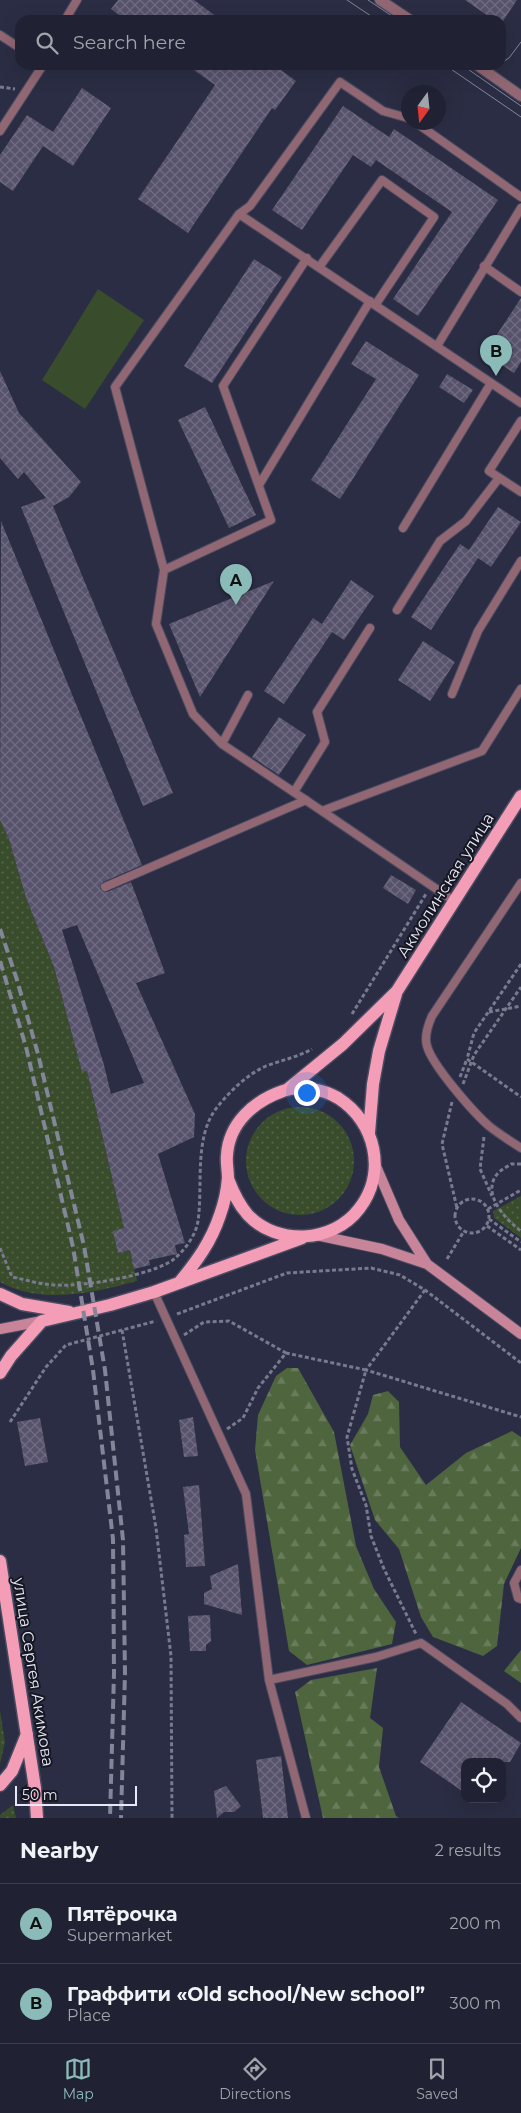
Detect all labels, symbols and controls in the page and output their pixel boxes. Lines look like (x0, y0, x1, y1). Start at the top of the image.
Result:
search box (15, 15, 506, 70)
icon: search (33, 29, 61, 57)
text: Search here (73, 31, 186, 54)
north arrow (401, 85, 446, 130)
pin: B (480, 335, 512, 376)
pin: A (220, 564, 252, 605)
street label: Акмолинская улица (393, 809, 498, 961)
your location (294, 1080, 320, 1106)
street label: улица Сергея Акимова (9, 1575, 58, 1768)
map controls (461, 1758, 506, 1803)
button: locate (461, 1758, 506, 1803)
scale bar (15, 1783, 138, 1806)
text: 50 m (22, 1786, 58, 1804)
text: Nearby (20, 1838, 99, 1863)
text: 2 results (435, 1841, 501, 1860)
text: Пятёрочка (67, 1903, 177, 1926)
text: A (30, 1914, 42, 1933)
text: 200 m (450, 1914, 501, 1933)
text: Supermarket (67, 1926, 173, 1945)
text: Граффити «Old school/New school” (67, 1983, 425, 2006)
text: B (30, 1994, 42, 2013)
text: 300 m (450, 1994, 501, 2013)
text: Place (67, 2006, 111, 2025)
tab: Map (63, 2055, 94, 2103)
tab: Directions (219, 2055, 291, 2103)
tab: Saved (416, 2055, 458, 2103)

